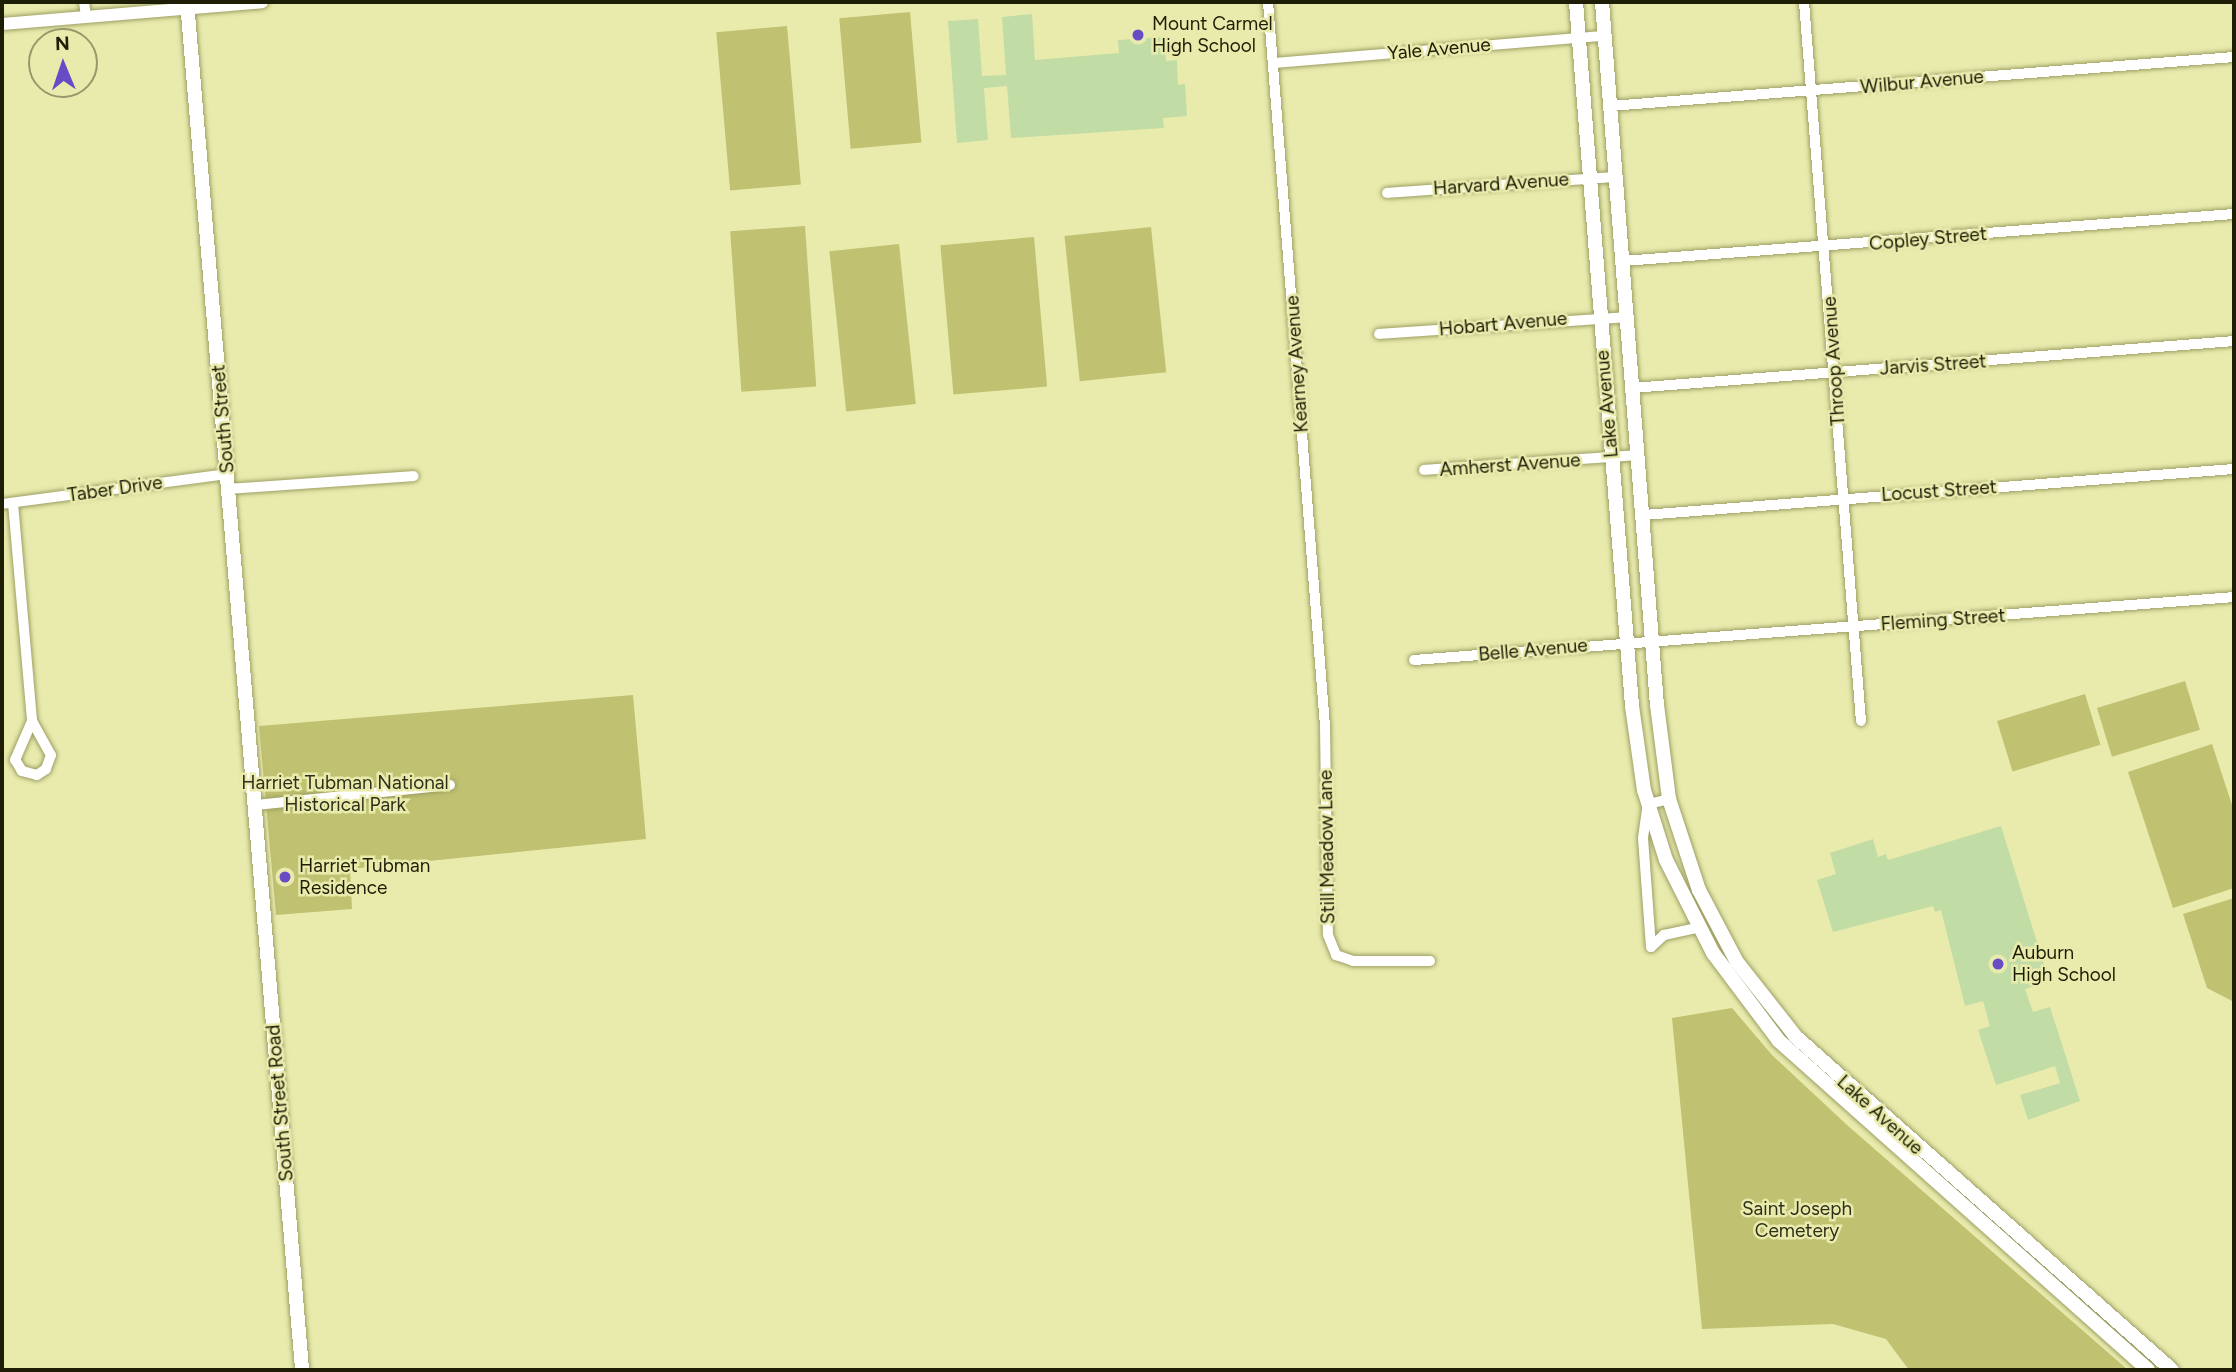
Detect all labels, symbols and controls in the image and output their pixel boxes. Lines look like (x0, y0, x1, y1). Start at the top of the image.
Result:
place label: Mount Carmel High School (1152, 13, 1273, 57)
marker: Mount Carmel High School (1130, 27, 1146, 43)
north arrow (28, 28, 98, 98)
text: N (55, 32, 70, 55)
street label: Yale Avenue (1386, 33, 1492, 65)
street label: Wilbur Avenue (1859, 65, 1985, 99)
street label: Harvard Avenue (1432, 168, 1570, 200)
street label: Copley Street (1868, 222, 1988, 256)
street label: Kearney Avenue (1281, 295, 1313, 433)
street label: Throop Avenue (1818, 296, 1850, 426)
street label: Hobart Avenue (1438, 307, 1568, 341)
street label: Lake Avenue (1591, 349, 1623, 459)
street label: Jarvis Street (1879, 350, 1987, 380)
street label: South Street (207, 364, 239, 474)
street label: Amherst Avenue (1439, 449, 1581, 481)
street label: Taber Drive (66, 471, 164, 507)
street label: Locust Street (1880, 476, 1998, 506)
street label: Fleming Street (1880, 604, 2006, 636)
street label: Belle Avenue (1477, 634, 1589, 666)
street label: Still Meadow Lane (1314, 770, 1340, 924)
park label: Harriet Tubman National Historical Park (241, 772, 449, 816)
place label: Harriet Tubman Residence (299, 855, 430, 899)
marker: Harriet Tubman Residence (277, 869, 293, 885)
place label: Auburn High School (2012, 942, 2116, 986)
marker: Auburn High School (1990, 956, 2006, 972)
street label: South Street Road (262, 1024, 298, 1182)
street label: Lake Avenue (1832, 1070, 1928, 1160)
park label: Saint Joseph Cemetery (1742, 1198, 1852, 1242)

